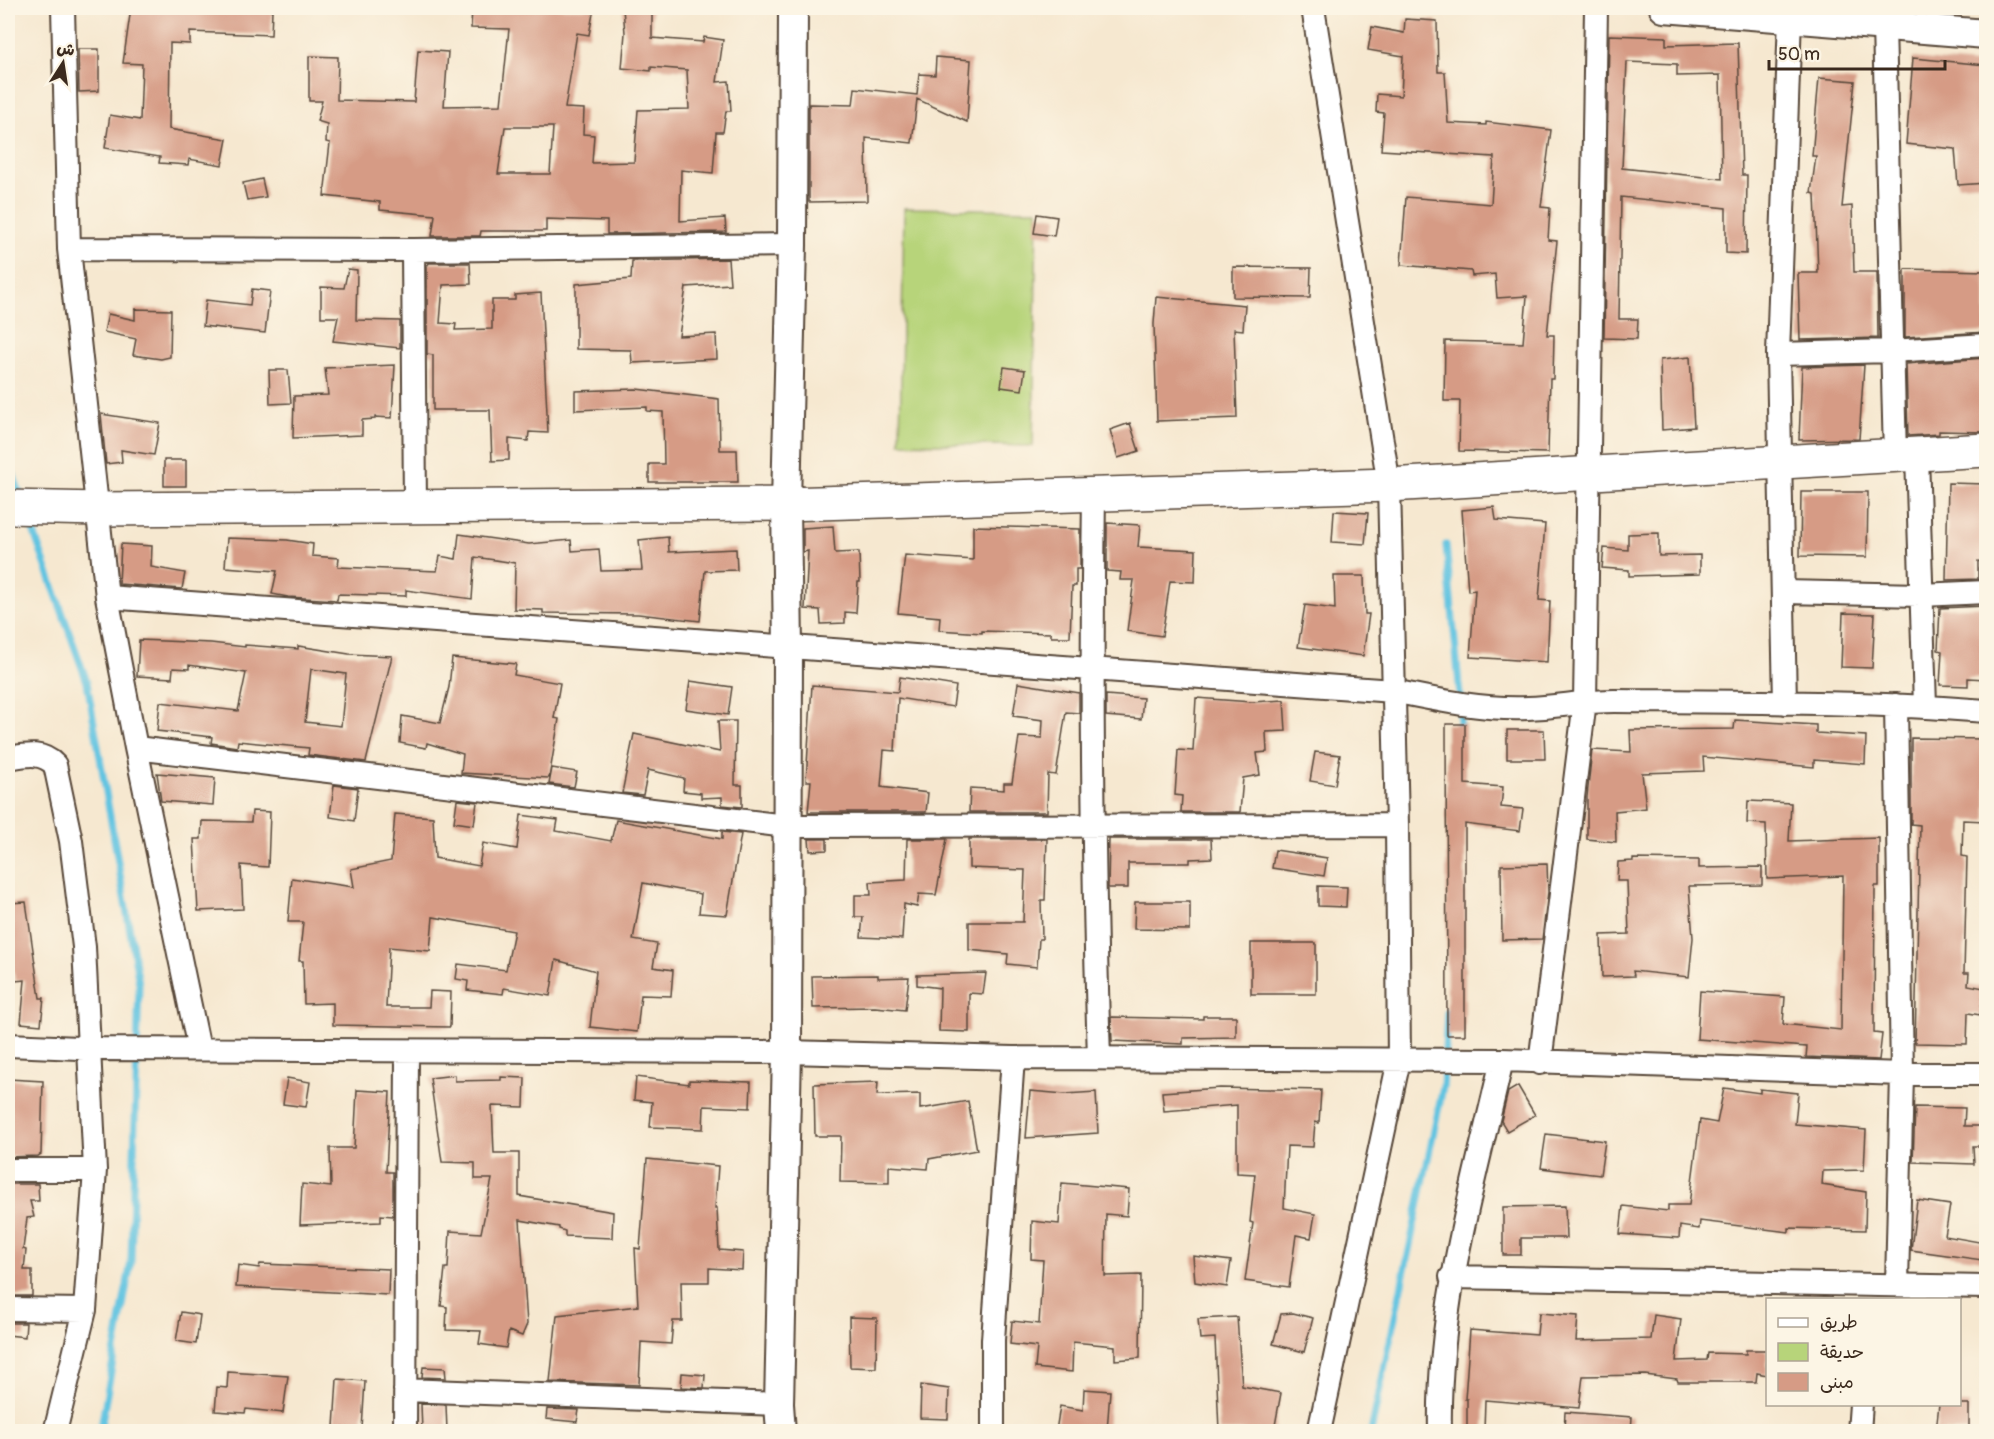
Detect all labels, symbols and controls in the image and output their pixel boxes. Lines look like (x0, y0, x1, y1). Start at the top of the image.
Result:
north arrow (33, 33, 93, 93)
scale bar (1769, 33, 1944, 71)
text: ش (55, 38, 77, 61)
text: 50 m (1778, 43, 1820, 66)
legend (1766, 1298, 1961, 1406)
text: طريق (1820, 1311, 1858, 1334)
text: حديقة (1820, 1341, 1864, 1364)
text: مبنى (1820, 1371, 1854, 1394)

